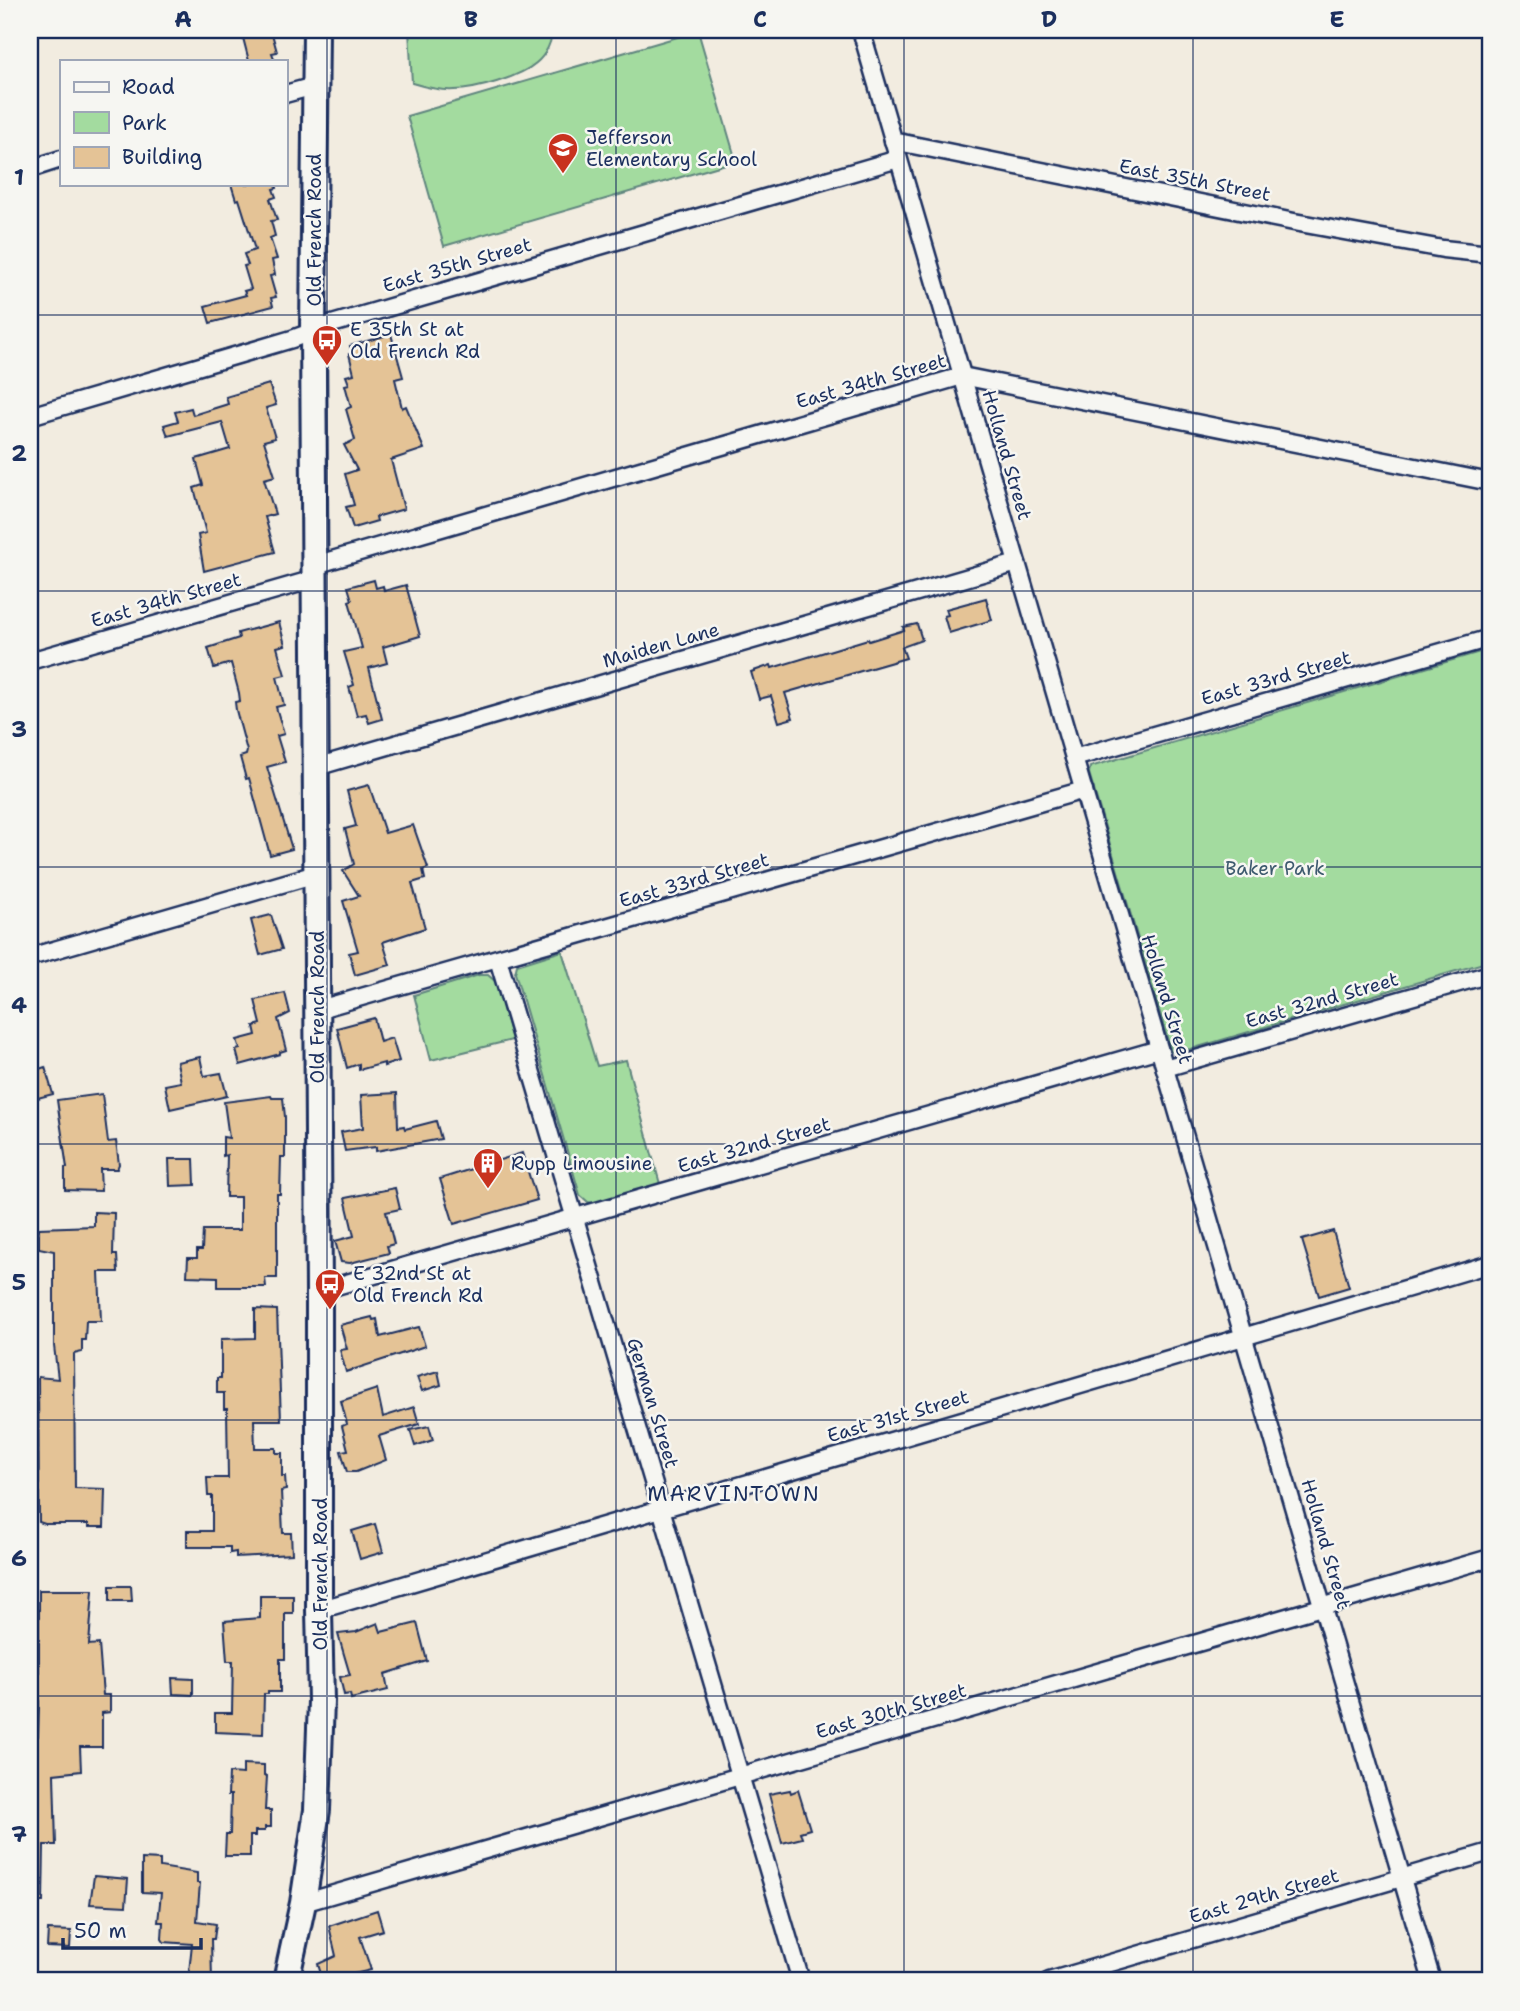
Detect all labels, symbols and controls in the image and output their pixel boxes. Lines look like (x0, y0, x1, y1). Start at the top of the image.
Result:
text: A (174, 4, 192, 34)
text: B (464, 4, 478, 34)
text: C (753, 4, 767, 34)
text: D (1041, 4, 1057, 34)
text: E (1329, 4, 1345, 34)
legend (60, 60, 287, 186)
text: Road (122, 73, 175, 101)
text: Park (122, 109, 167, 137)
place label: Jefferson Elementary School (586, 125, 757, 172)
school or university icon: Jefferson Elementary School (546, 131, 580, 175)
text: Building (122, 143, 202, 171)
street label: Old French Road (302, 153, 327, 307)
street label: East 35th Street (1117, 153, 1273, 207)
text: 1 (14, 162, 24, 192)
street label: East 35th Street (380, 232, 534, 298)
place label: E 35th St at Old French Rd (350, 317, 480, 364)
bus stop icon: E 35th St at Old French Rd (310, 323, 344, 367)
street label: East 34th Street (793, 348, 949, 414)
street label: Holland Street (976, 387, 1038, 523)
text: 2 (11, 438, 27, 468)
street label: East 34th Street (88, 567, 244, 633)
street label: Maiden Lane (600, 616, 722, 674)
street label: East 33rd Street (1198, 645, 1354, 711)
text: 3 (11, 714, 27, 744)
street label: East 33rd Street (616, 847, 772, 913)
park label: Baker Park (1225, 856, 1325, 881)
street label: Old French Road (305, 930, 330, 1084)
street label: Holland Street (1135, 931, 1199, 1067)
street label: East 32nd Street (1243, 966, 1401, 1034)
text: 4 (11, 990, 27, 1020)
street label: East 32nd Street (675, 1111, 833, 1179)
building icon: Rupp Limousine (471, 1146, 505, 1190)
place label: Rupp Limousine (511, 1151, 652, 1176)
place label: E 32nd St at Old French Rd (353, 1261, 483, 1308)
text: 5 (12, 1267, 26, 1297)
bus stop icon: E 32nd St at Old French Rd (313, 1267, 347, 1311)
street label: German Street (621, 1335, 685, 1471)
street label: East 31st Street (824, 1384, 972, 1448)
street label: Holland Street (1295, 1476, 1357, 1612)
district label: MARVINTOWN (647, 1480, 821, 1508)
street label: Old French Road (308, 1497, 333, 1651)
text: 6 (11, 1543, 27, 1573)
street label: East 30th Street (813, 1678, 969, 1744)
text: 7 (11, 1819, 27, 1849)
street label: East 29th Street (1186, 1863, 1342, 1929)
scale bar (63, 1906, 201, 1950)
text: 50 m (74, 1917, 127, 1945)

